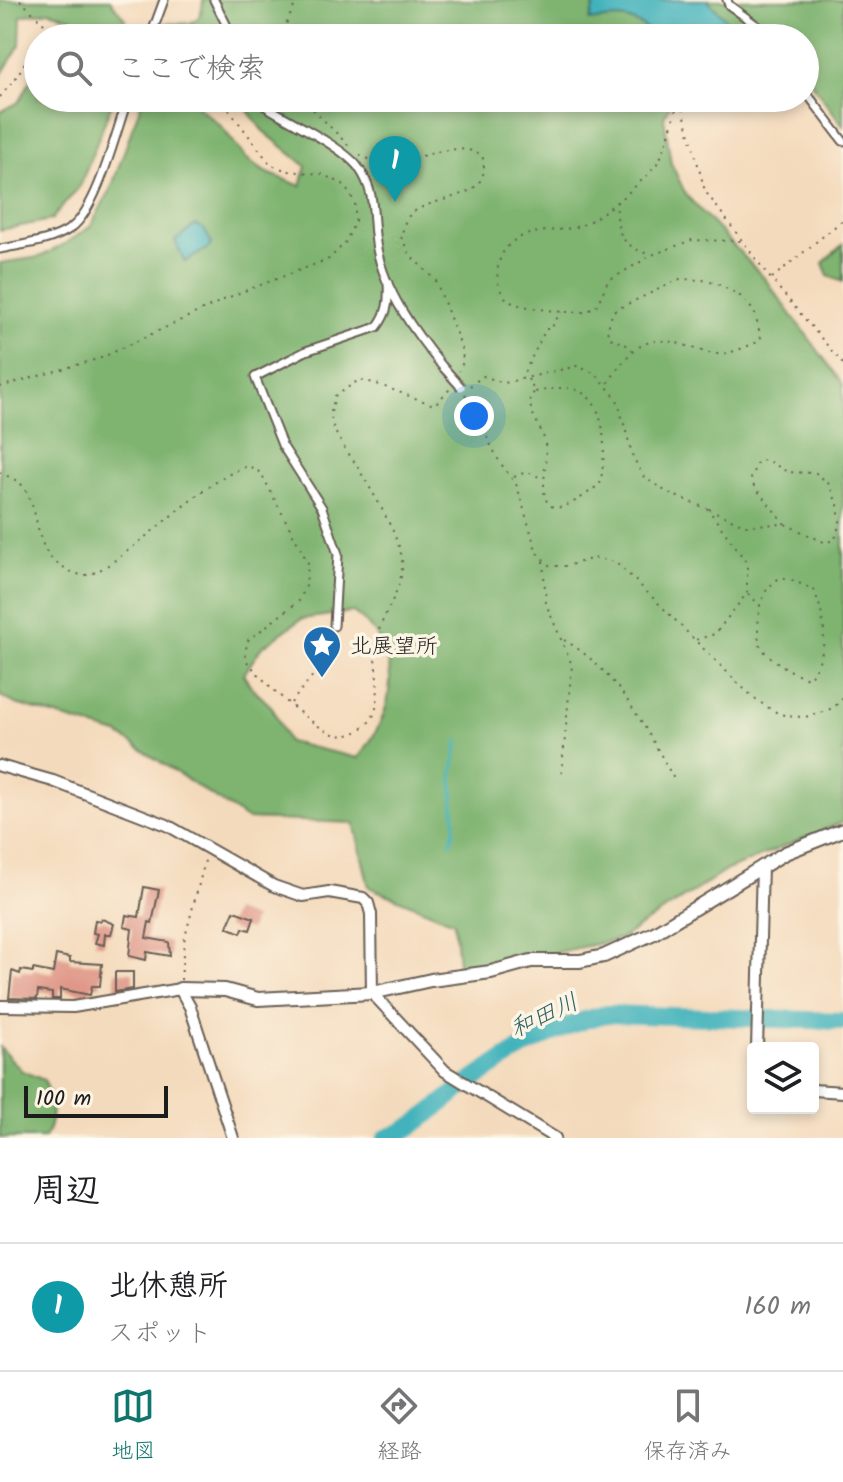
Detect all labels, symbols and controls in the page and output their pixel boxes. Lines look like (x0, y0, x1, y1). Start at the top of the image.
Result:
search box (24, 24, 819, 112)
icon: search (52, 46, 96, 90)
text: ここで検索 (116, 46, 266, 94)
pin: 1 (369, 136, 421, 202)
your location (454, 396, 494, 436)
place icon: 北展望所 (301, 624, 343, 679)
place label: 北展望所 (350, 630, 438, 665)
water label: 和田川 (504, 983, 586, 1049)
map controls (747, 1042, 819, 1114)
button: layers (747, 1042, 819, 1114)
scale bar (24, 1082, 168, 1118)
text: 100 m (36, 1082, 91, 1117)
text: 周辺 (32, 1165, 100, 1219)
text: 北休憩所 (108, 1263, 228, 1311)
text: 1 (54, 1286, 62, 1328)
text: 160 m (744, 1286, 811, 1328)
text: スポット (108, 1313, 212, 1355)
tab: 地図 (111, 1384, 155, 1470)
tab: 経路 (377, 1384, 422, 1470)
tab: 保存済み (644, 1384, 732, 1470)

